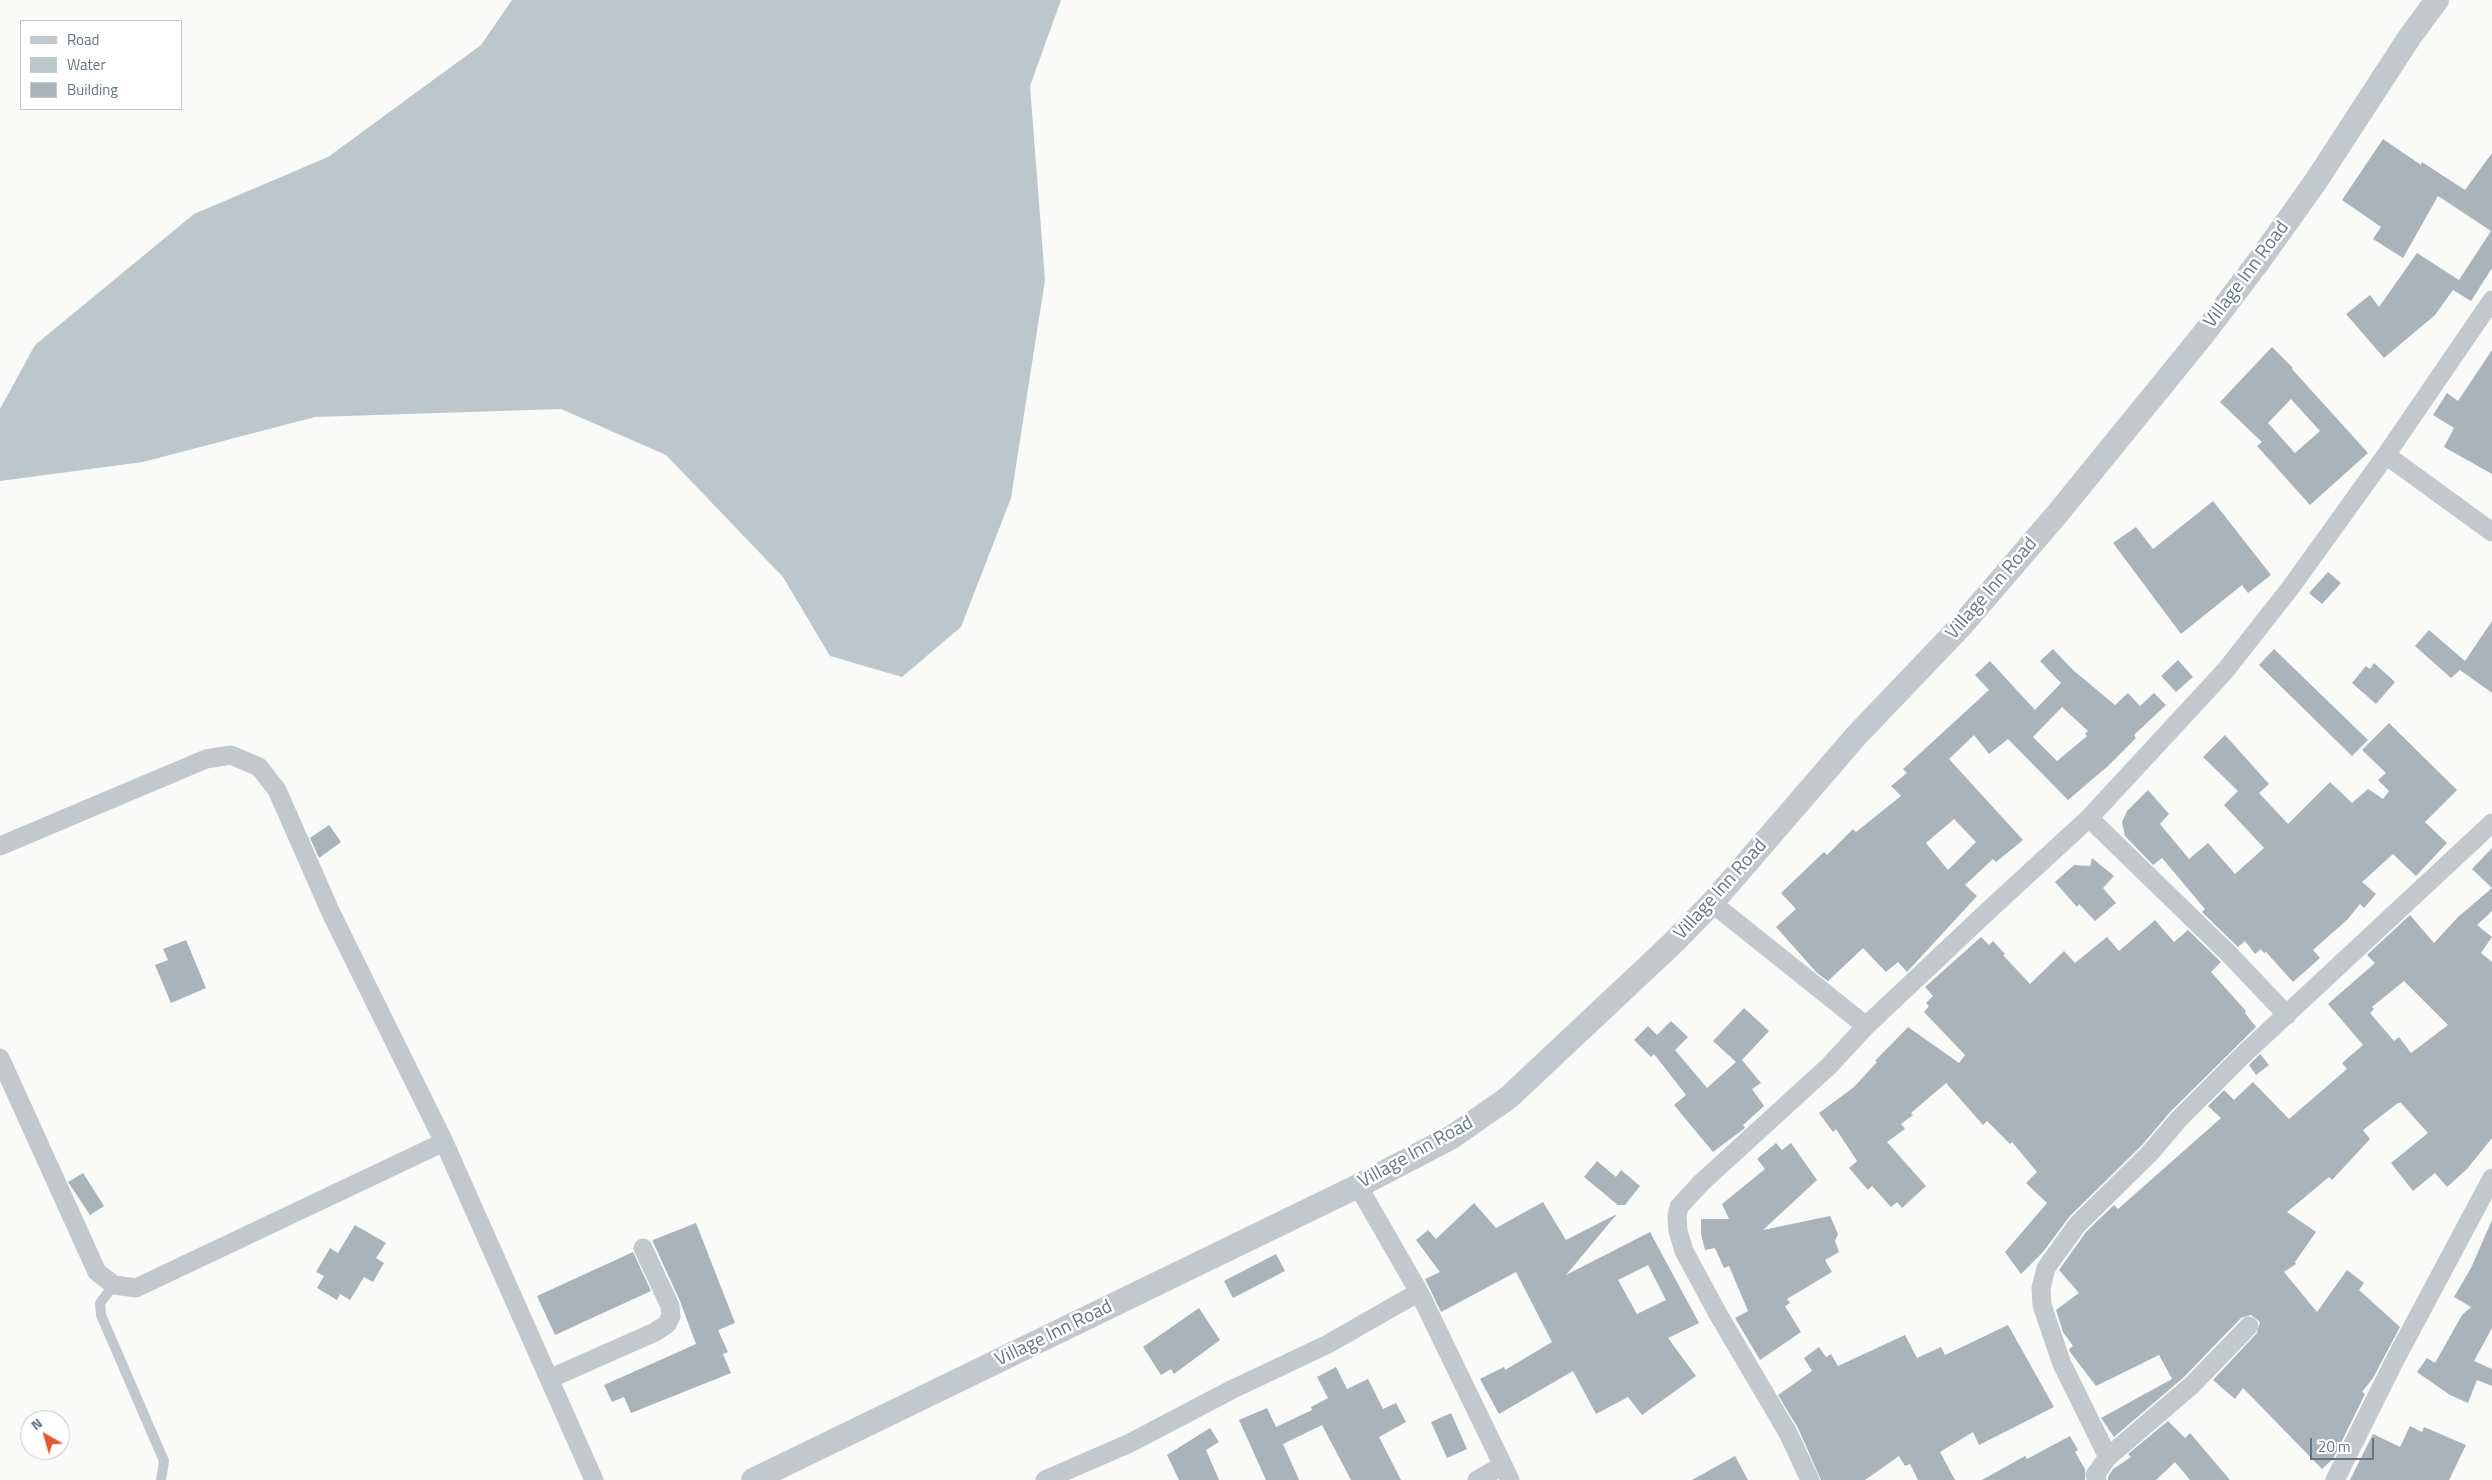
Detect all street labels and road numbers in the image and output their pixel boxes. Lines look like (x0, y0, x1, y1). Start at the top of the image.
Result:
street label: Village Inn Road (2200, 217, 2294, 333)
street label: Village Inn Road (1942, 533, 2042, 645)
street label: Village Inn Road (1670, 835, 1772, 945)
street label: Village Inn Road (1355, 1112, 1477, 1194)
street label: Village Inn Road (992, 1296, 1116, 1372)

